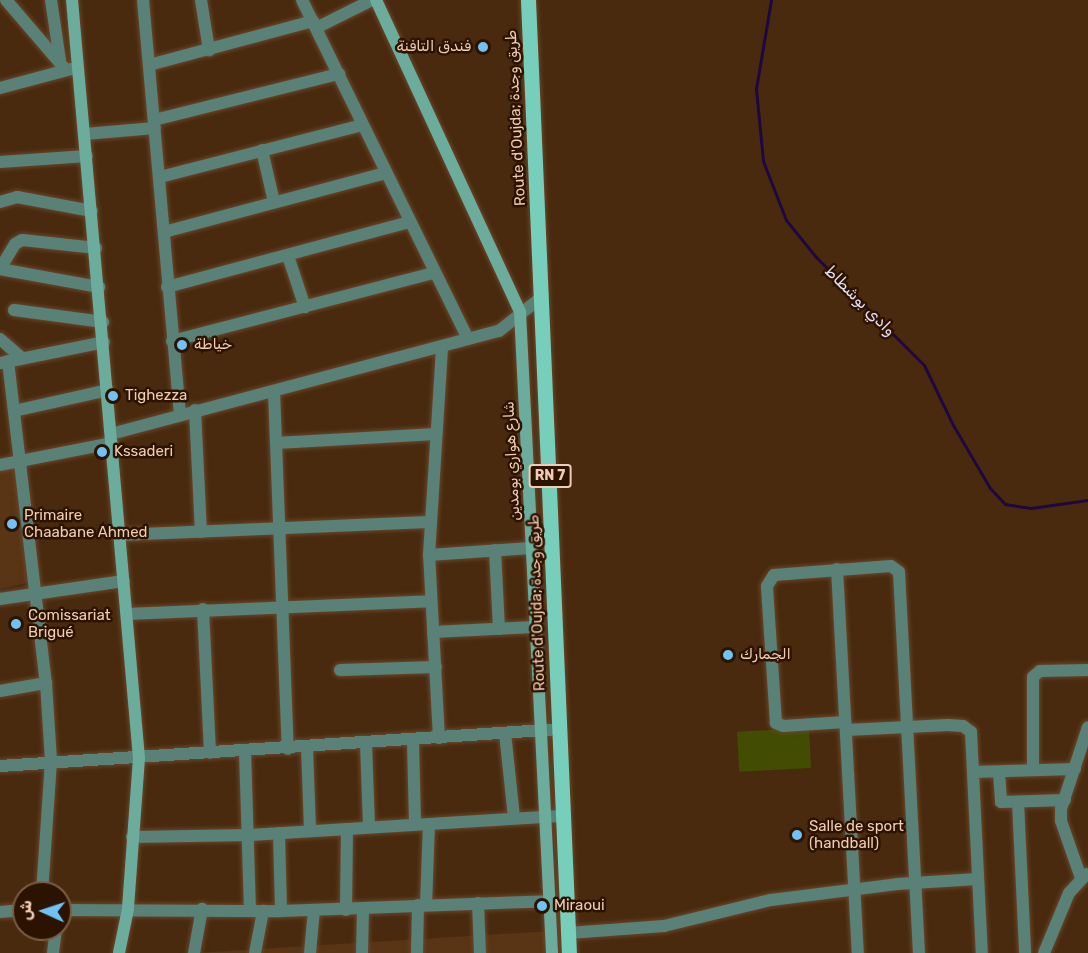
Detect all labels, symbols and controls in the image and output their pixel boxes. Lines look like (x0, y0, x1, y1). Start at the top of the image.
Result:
street label: Route d'Oujda; طريق وجدة (502, 29, 530, 207)
place label: فندق التافنة (397, 38, 471, 56)
marker: فندق التافنة (476, 40, 490, 54)
water label: وادي بوشطاط (821, 262, 899, 340)
place label: خياطة (194, 336, 232, 354)
marker: خياطة (175, 338, 189, 352)
place label: Tighezza (125, 387, 187, 405)
marker: Tighezza (106, 389, 120, 403)
street label: شارع هواري بومدين (500, 401, 524, 521)
place label: Kssaderi (114, 443, 173, 461)
marker: Kssaderi (95, 445, 109, 459)
road number: RN 7 (528, 465, 572, 487)
place label: Primaire Chaabane Ahmed (24, 506, 148, 541)
street label: Route d'Oujda; طريق وجدة (525, 515, 549, 691)
marker: Primaire Chaabane Ahmed (5, 517, 19, 531)
place label: Comissariat Brigué (28, 606, 111, 641)
marker: Comissariat Brigué (9, 617, 23, 631)
place label: الجمارك (740, 646, 791, 664)
marker: الجمارك (721, 648, 735, 662)
place label: Salle de sport (handball) (809, 817, 904, 852)
marker: Salle de sport (handball) (790, 828, 804, 842)
north arrow (12, 881, 72, 941)
place label: Miraoui (554, 897, 605, 915)
marker: Miraoui (535, 899, 549, 913)
text: ش (16, 900, 36, 921)

